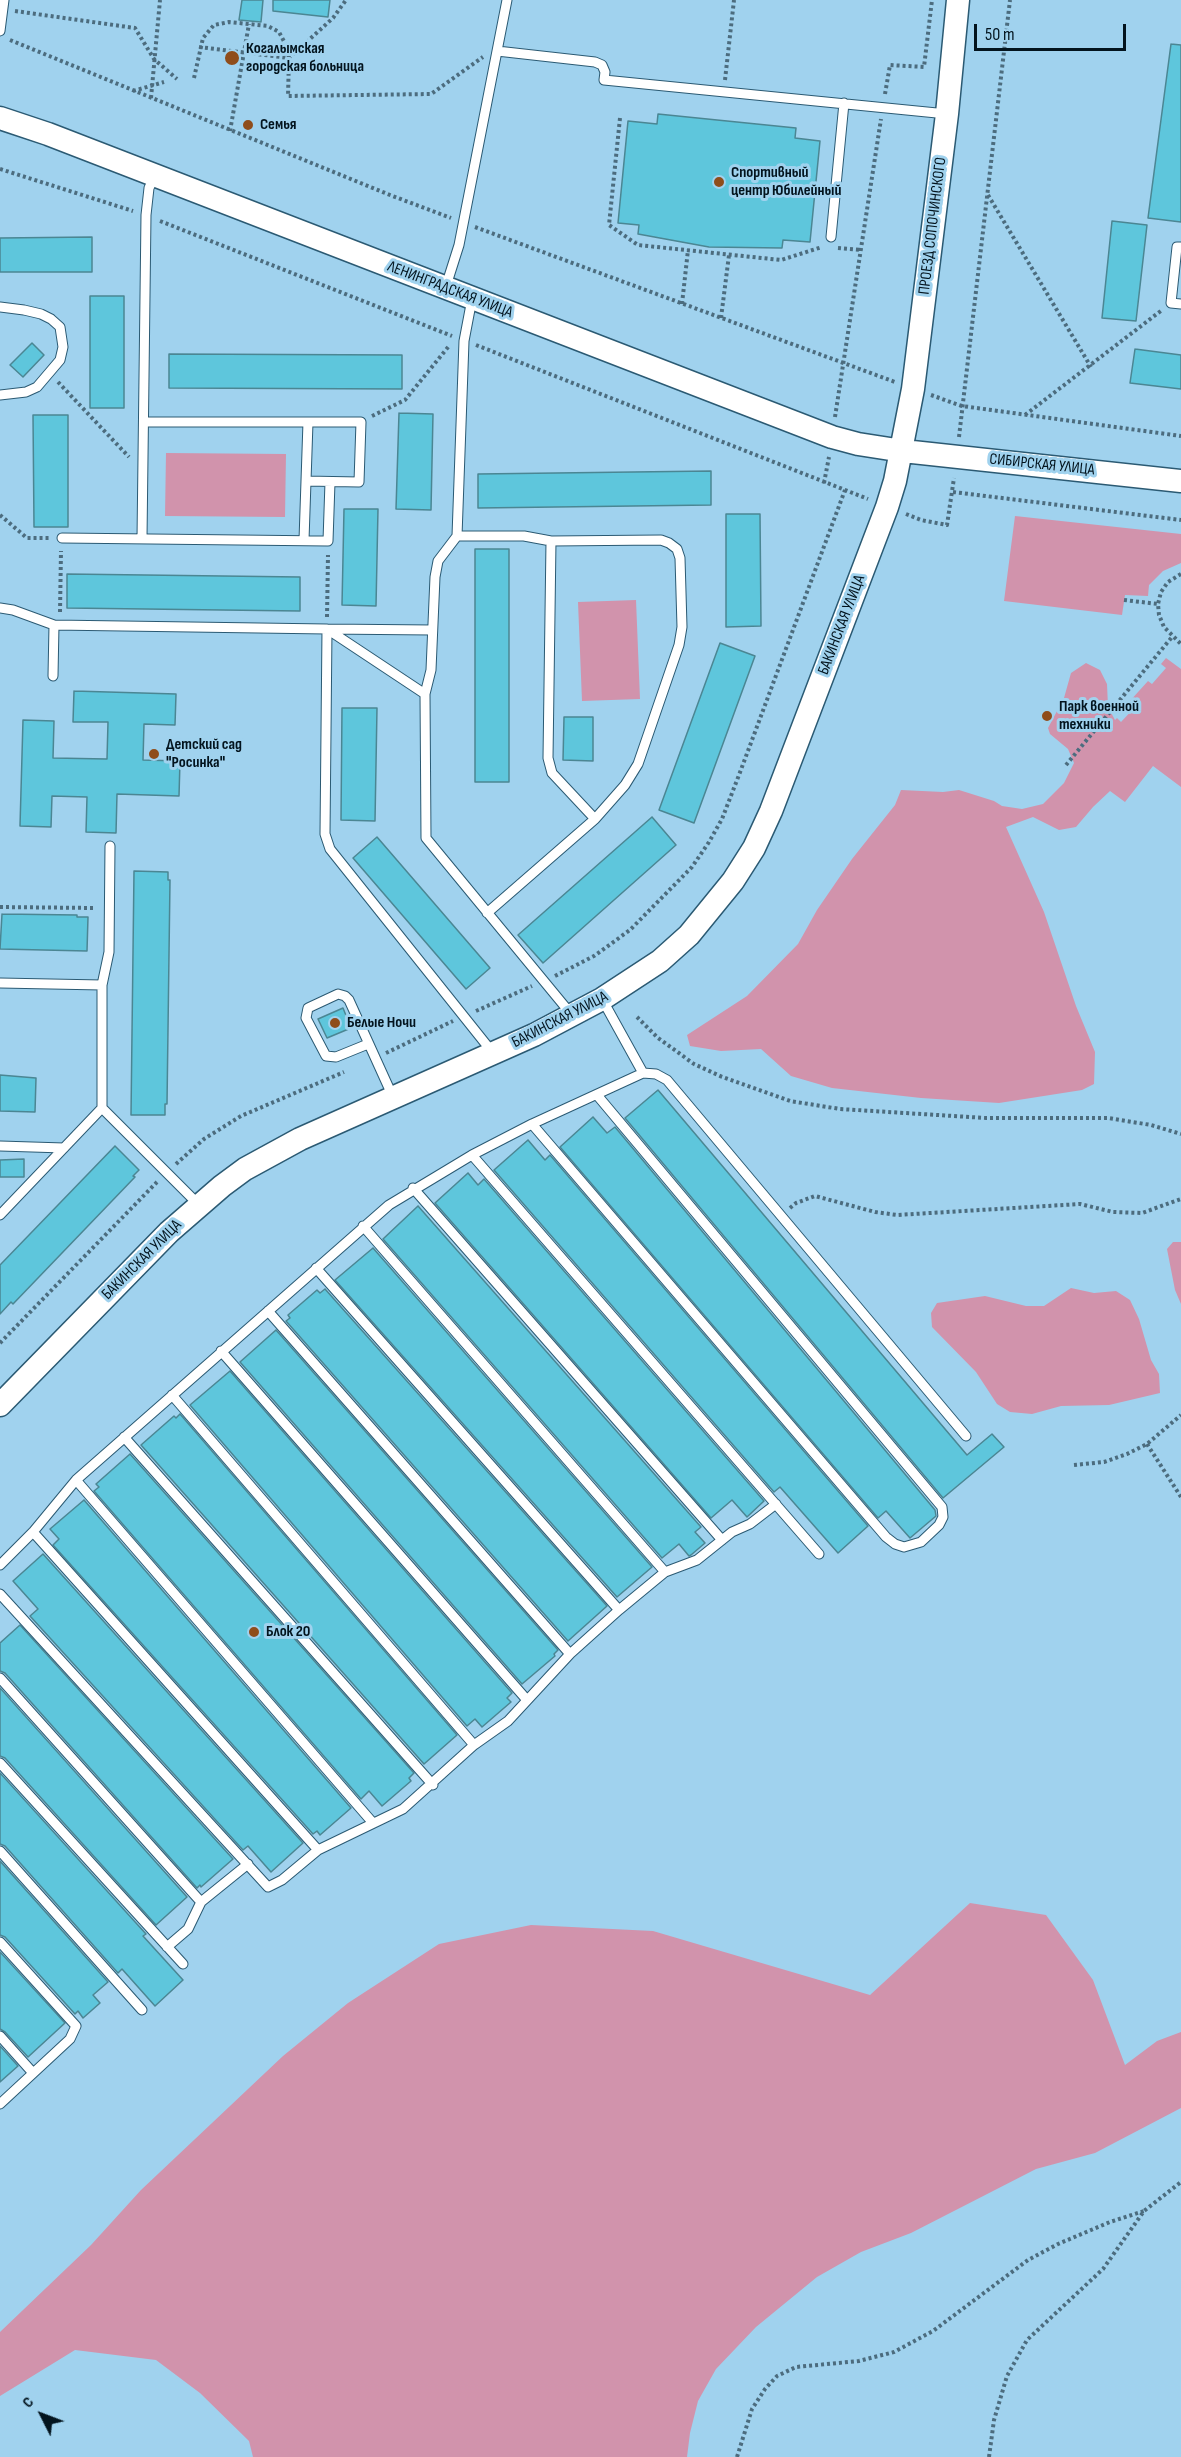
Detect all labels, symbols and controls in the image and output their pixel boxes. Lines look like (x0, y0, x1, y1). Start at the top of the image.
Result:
scale bar (977, 12, 1128, 50)
text: 50 m (985, 24, 1015, 45)
place label: Когалымская городская больница (246, 39, 364, 77)
marker: Когалымская городская больница (223, 49, 241, 67)
place label: Семья (260, 115, 296, 135)
marker: Семья (241, 118, 255, 132)
street label: ПРОЕЗД СОПОЧИНСКОГО (915, 156, 951, 296)
place label: Спортивный центр Юбилейный (731, 163, 841, 201)
marker: Спортивный центр Юбилейный (712, 175, 726, 189)
street label: ЛЕНИНГРАДСКАЯ УЛИЦА (385, 257, 515, 323)
street label: СИБИРСКАЯ УЛИЦА (988, 450, 1096, 480)
street label: БАКИНСКАЯ УЛИЦА (814, 573, 870, 677)
place label: Парк военной техники (1059, 697, 1139, 735)
marker: Парк военной техники (1040, 709, 1054, 723)
place label: Детский сад "Росинка" (166, 735, 242, 773)
marker: Детский сад "Росинка" (147, 747, 161, 761)
street label: БАКИНСКАЯ УЛИЦА (509, 988, 611, 1052)
place label: Белые Ночи (347, 1013, 416, 1033)
marker: Белые Ночи (328, 1016, 342, 1030)
street label: БАКИНСКАЯ УЛИЦА (98, 1216, 186, 1304)
place label: Блок 20 (266, 1622, 310, 1642)
marker: Блок 20 (247, 1625, 261, 1639)
north arrow (12, 2385, 72, 2445)
text: С (18, 2393, 38, 2412)

